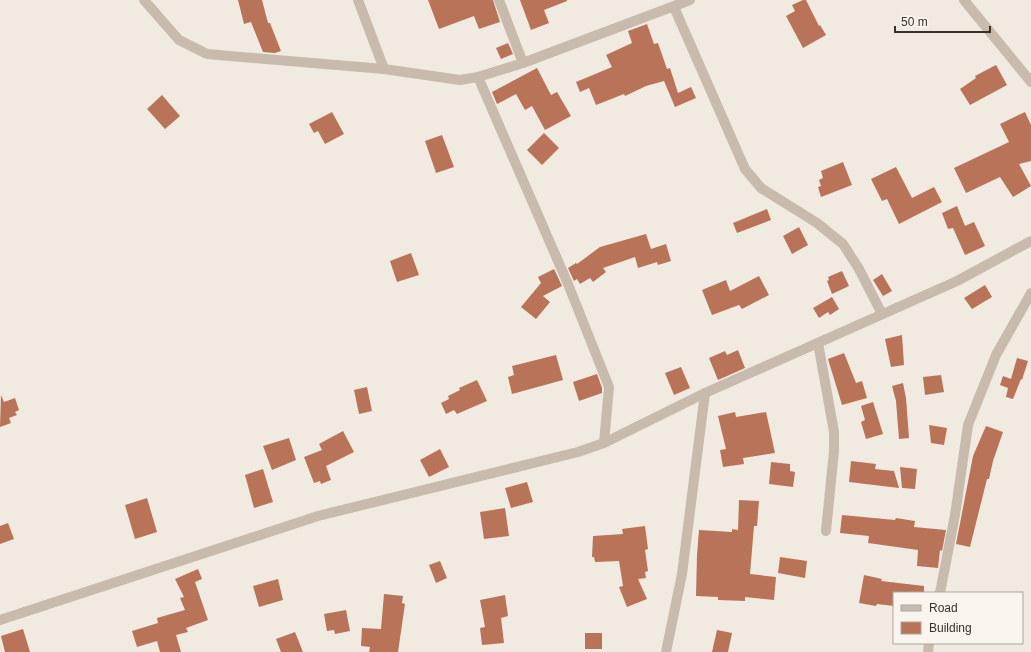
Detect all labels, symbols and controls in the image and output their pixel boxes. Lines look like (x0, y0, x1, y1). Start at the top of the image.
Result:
scale bar (895, 8, 990, 34)
text: 50 m (901, 15, 928, 29)
legend (893, 592, 1023, 644)
text: Road (929, 601, 958, 615)
text: Building (929, 621, 972, 635)

